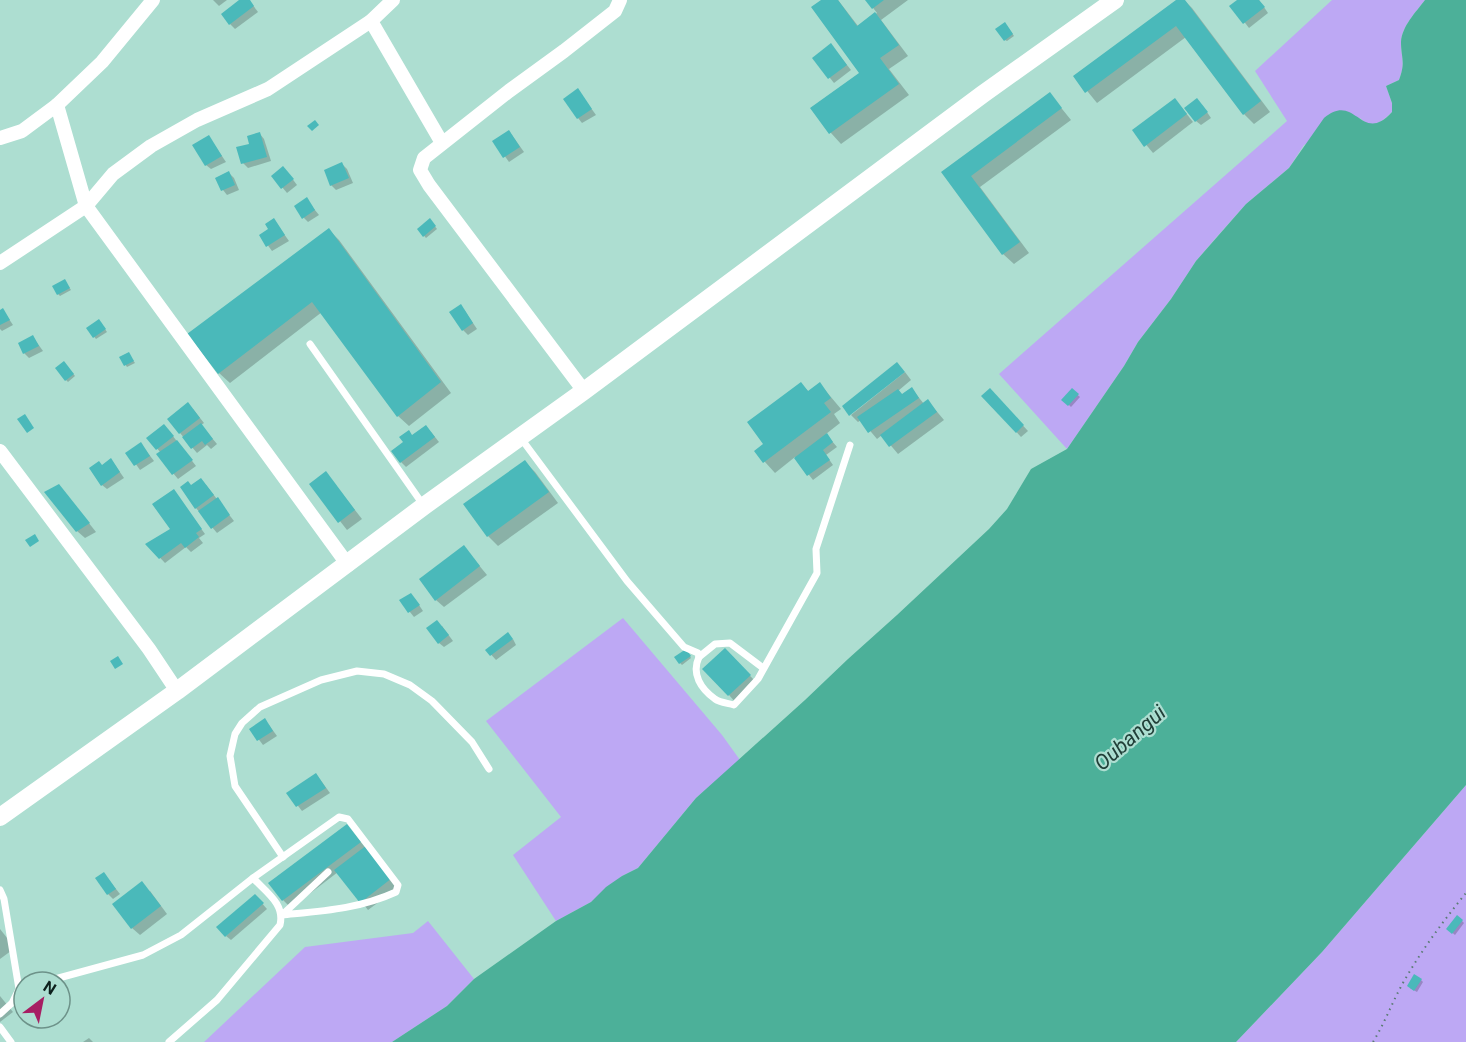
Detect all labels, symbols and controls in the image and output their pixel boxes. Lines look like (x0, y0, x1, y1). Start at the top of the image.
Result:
water label: Oubangui (1089, 700, 1171, 775)
north arrow (12, 970, 72, 1030)
text: N (40, 977, 60, 999)

